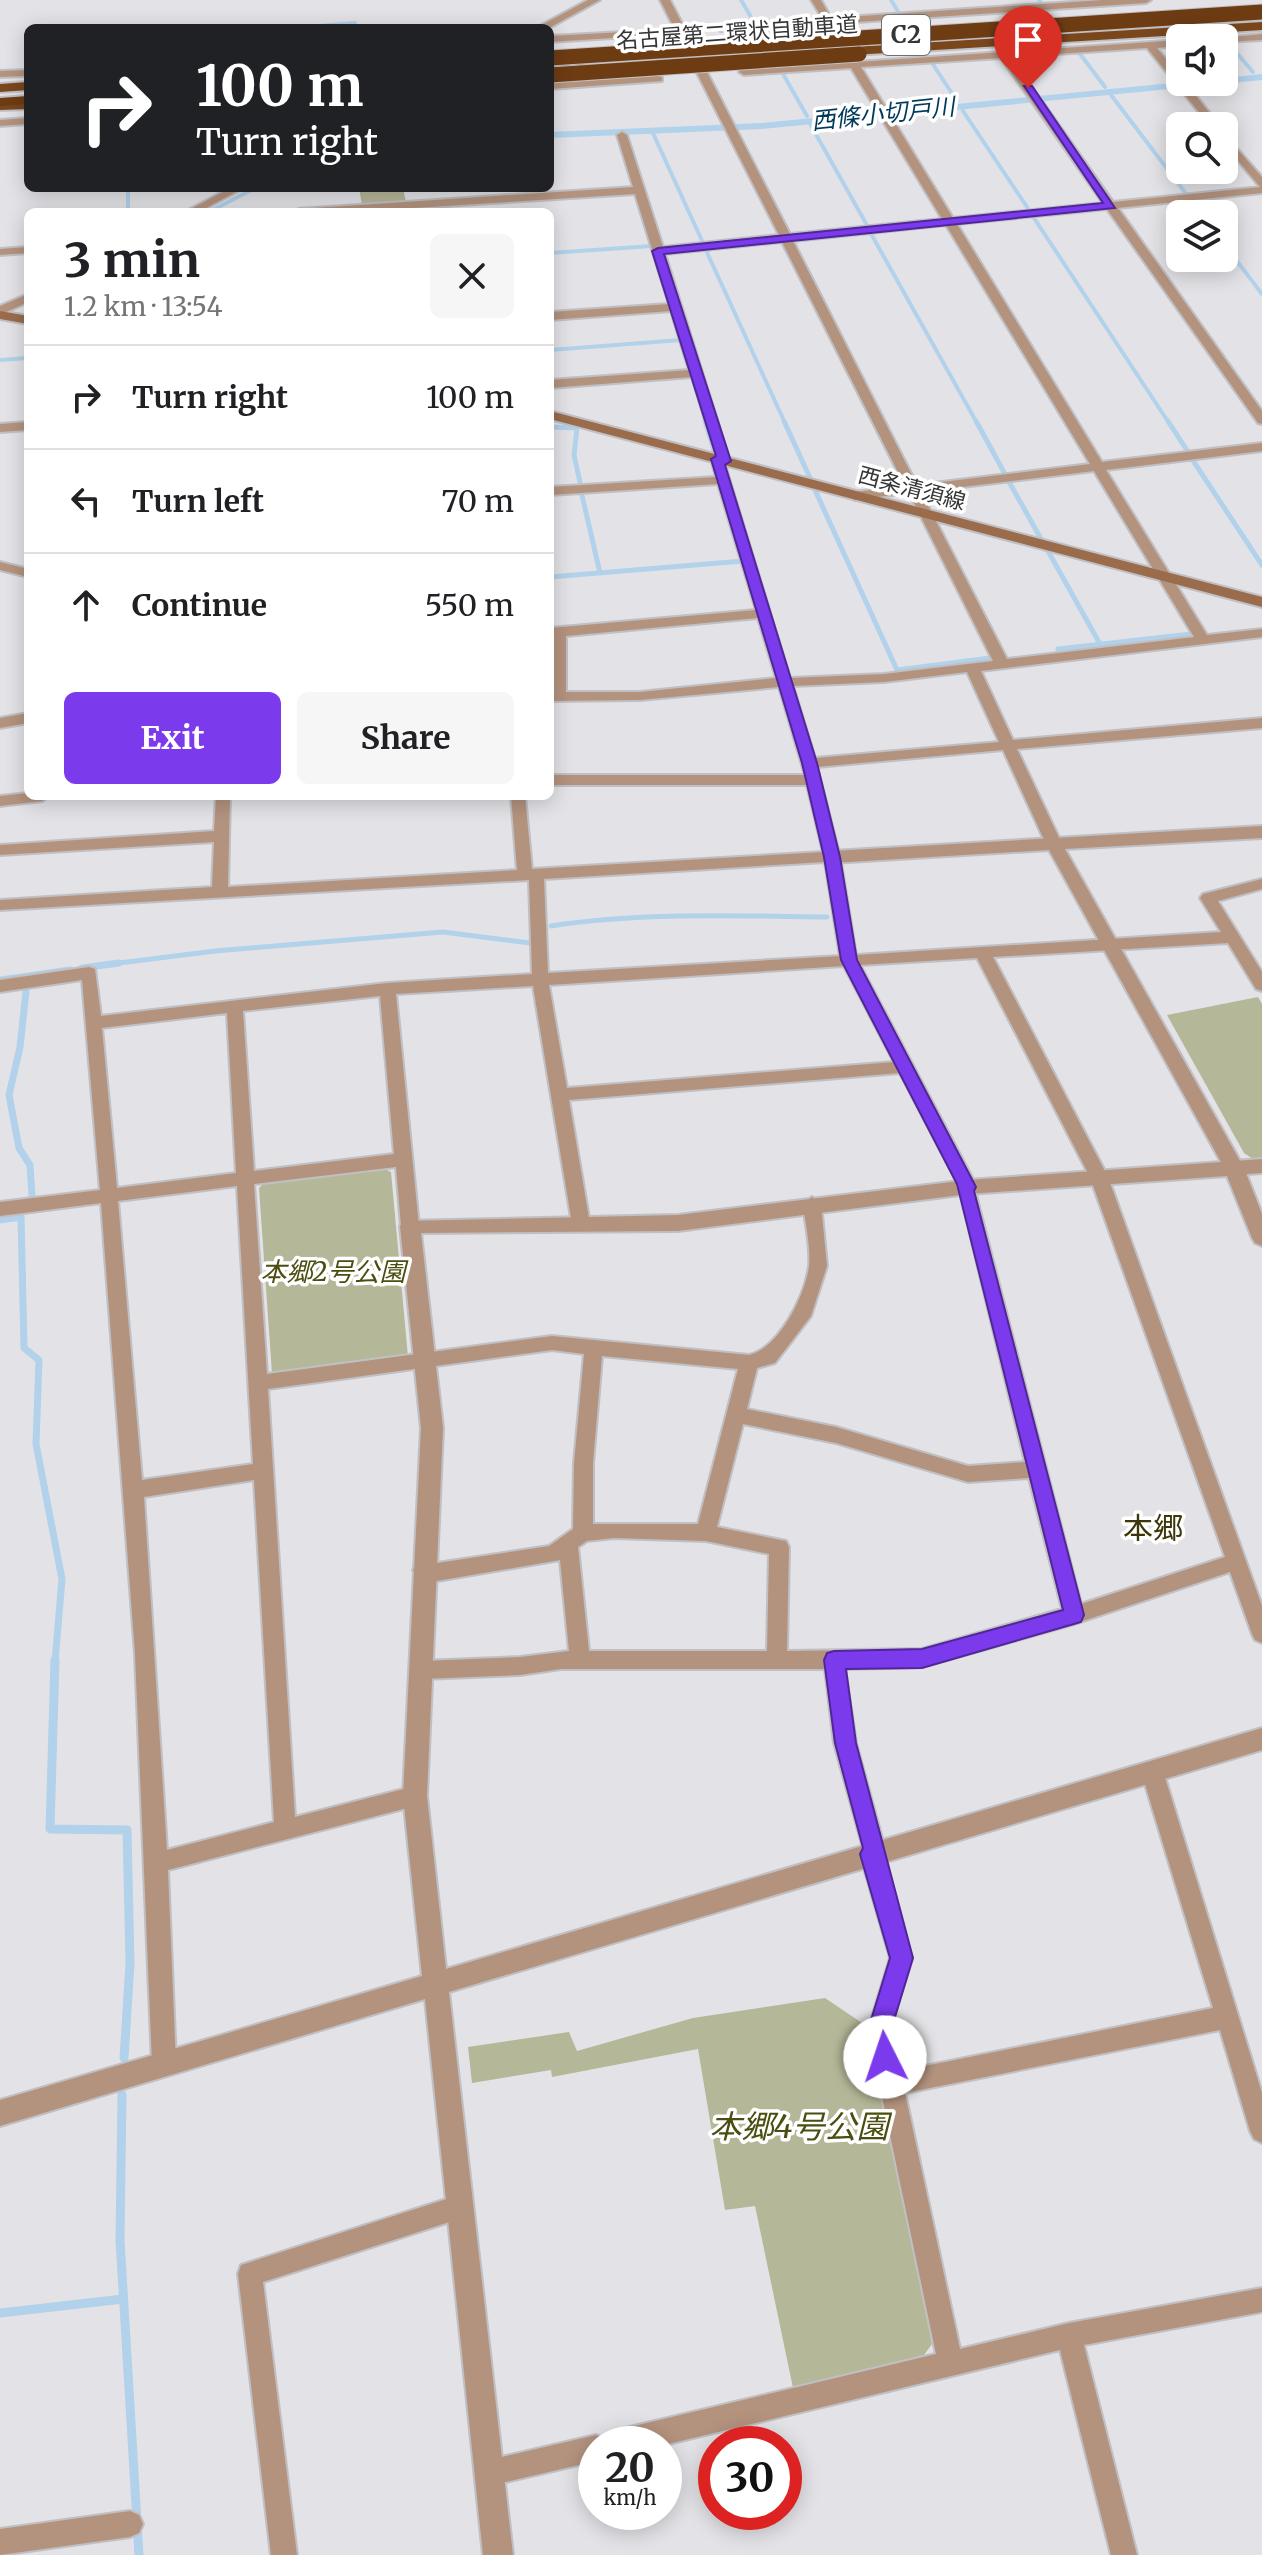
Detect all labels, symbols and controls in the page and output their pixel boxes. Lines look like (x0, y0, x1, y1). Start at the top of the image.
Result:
pin (994, 6, 1062, 88)
street label: 名古屋第二環状自動車道 (615, 10, 859, 54)
road number: C2 (882, 15, 930, 55)
icon: arrive (1006, 18, 1050, 62)
map controls (1166, 24, 1238, 272)
button: sound (1166, 24, 1238, 96)
text: 100 m (196, 51, 364, 121)
icon: right (64, 56, 168, 160)
water label: 西條小切戸川 (810, 90, 959, 136)
button: search (1166, 112, 1238, 184)
text: Turn right (196, 120, 378, 165)
button: layers (1166, 200, 1238, 272)
text: 3 min (64, 230, 200, 290)
button: close (430, 234, 514, 318)
text: 1.2 km · 13:54 (64, 290, 223, 323)
icon: right (64, 375, 108, 419)
text: Turn right (132, 378, 288, 416)
text: 100 m (426, 378, 514, 416)
street label: 西条清須線 (855, 460, 969, 516)
icon: left (64, 479, 108, 523)
text: Turn left (132, 482, 264, 520)
text: 70 m (441, 482, 514, 520)
icon: ahead (64, 583, 108, 627)
text: Continue (132, 586, 267, 624)
text: 550 m (425, 586, 514, 624)
button: Exit (64, 692, 281, 784)
button: Share (297, 692, 514, 784)
park label: 本郷2号公園 (261, 1255, 409, 1288)
district label: 本郷 (1123, 1509, 1183, 1547)
position arrow (843, 2015, 927, 2099)
park label: 本郷4号公園 (710, 2107, 892, 2147)
speed limit sign: 30 (698, 2426, 802, 2530)
text: 20 (605, 2443, 655, 2493)
text: km/h (604, 2485, 656, 2510)

